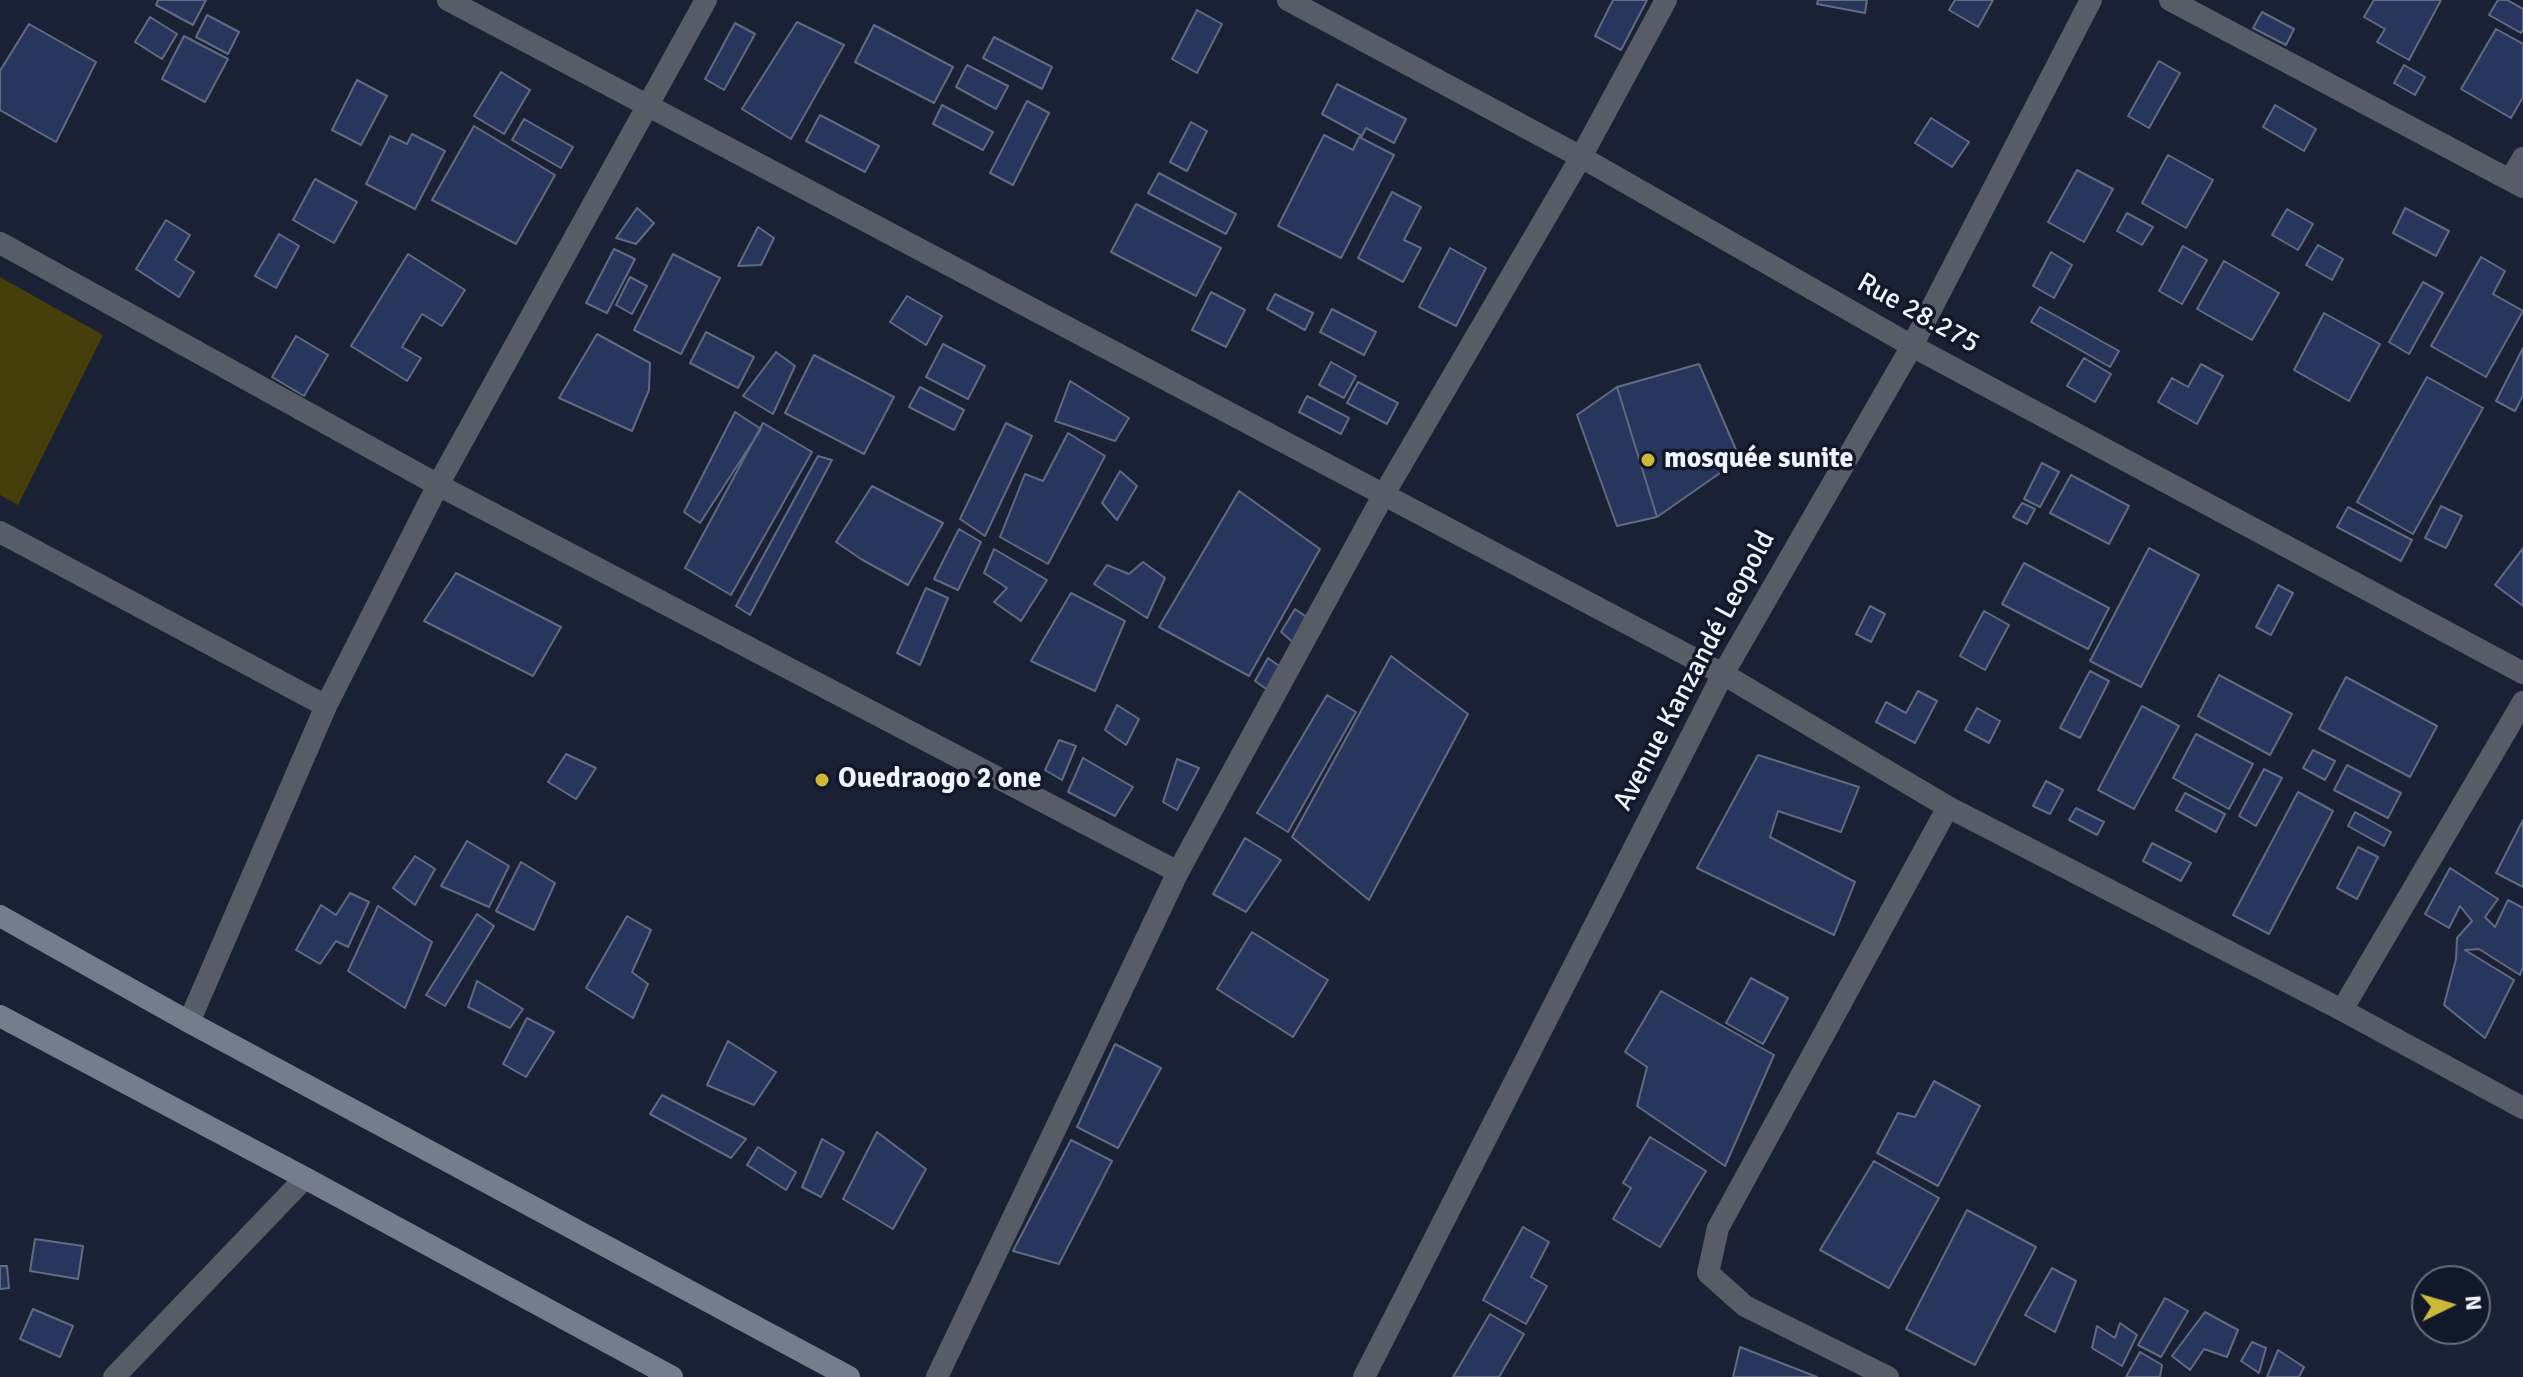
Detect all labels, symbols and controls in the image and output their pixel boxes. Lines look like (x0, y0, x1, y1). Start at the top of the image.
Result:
street label: Rue 28.275 (1851, 267, 1985, 361)
place label: mosquée sunite (1664, 443, 1853, 477)
marker: mosquée sunite (1639, 451, 1657, 469)
street label: Avenue Kanzandé Leopold (1607, 526, 1783, 816)
place label: Ouedraogo 2 one (838, 763, 1042, 797)
marker: Ouedraogo 2 one (813, 771, 831, 789)
north arrow (2411, 1265, 2491, 1345)
text: N (2459, 1294, 2488, 1312)

